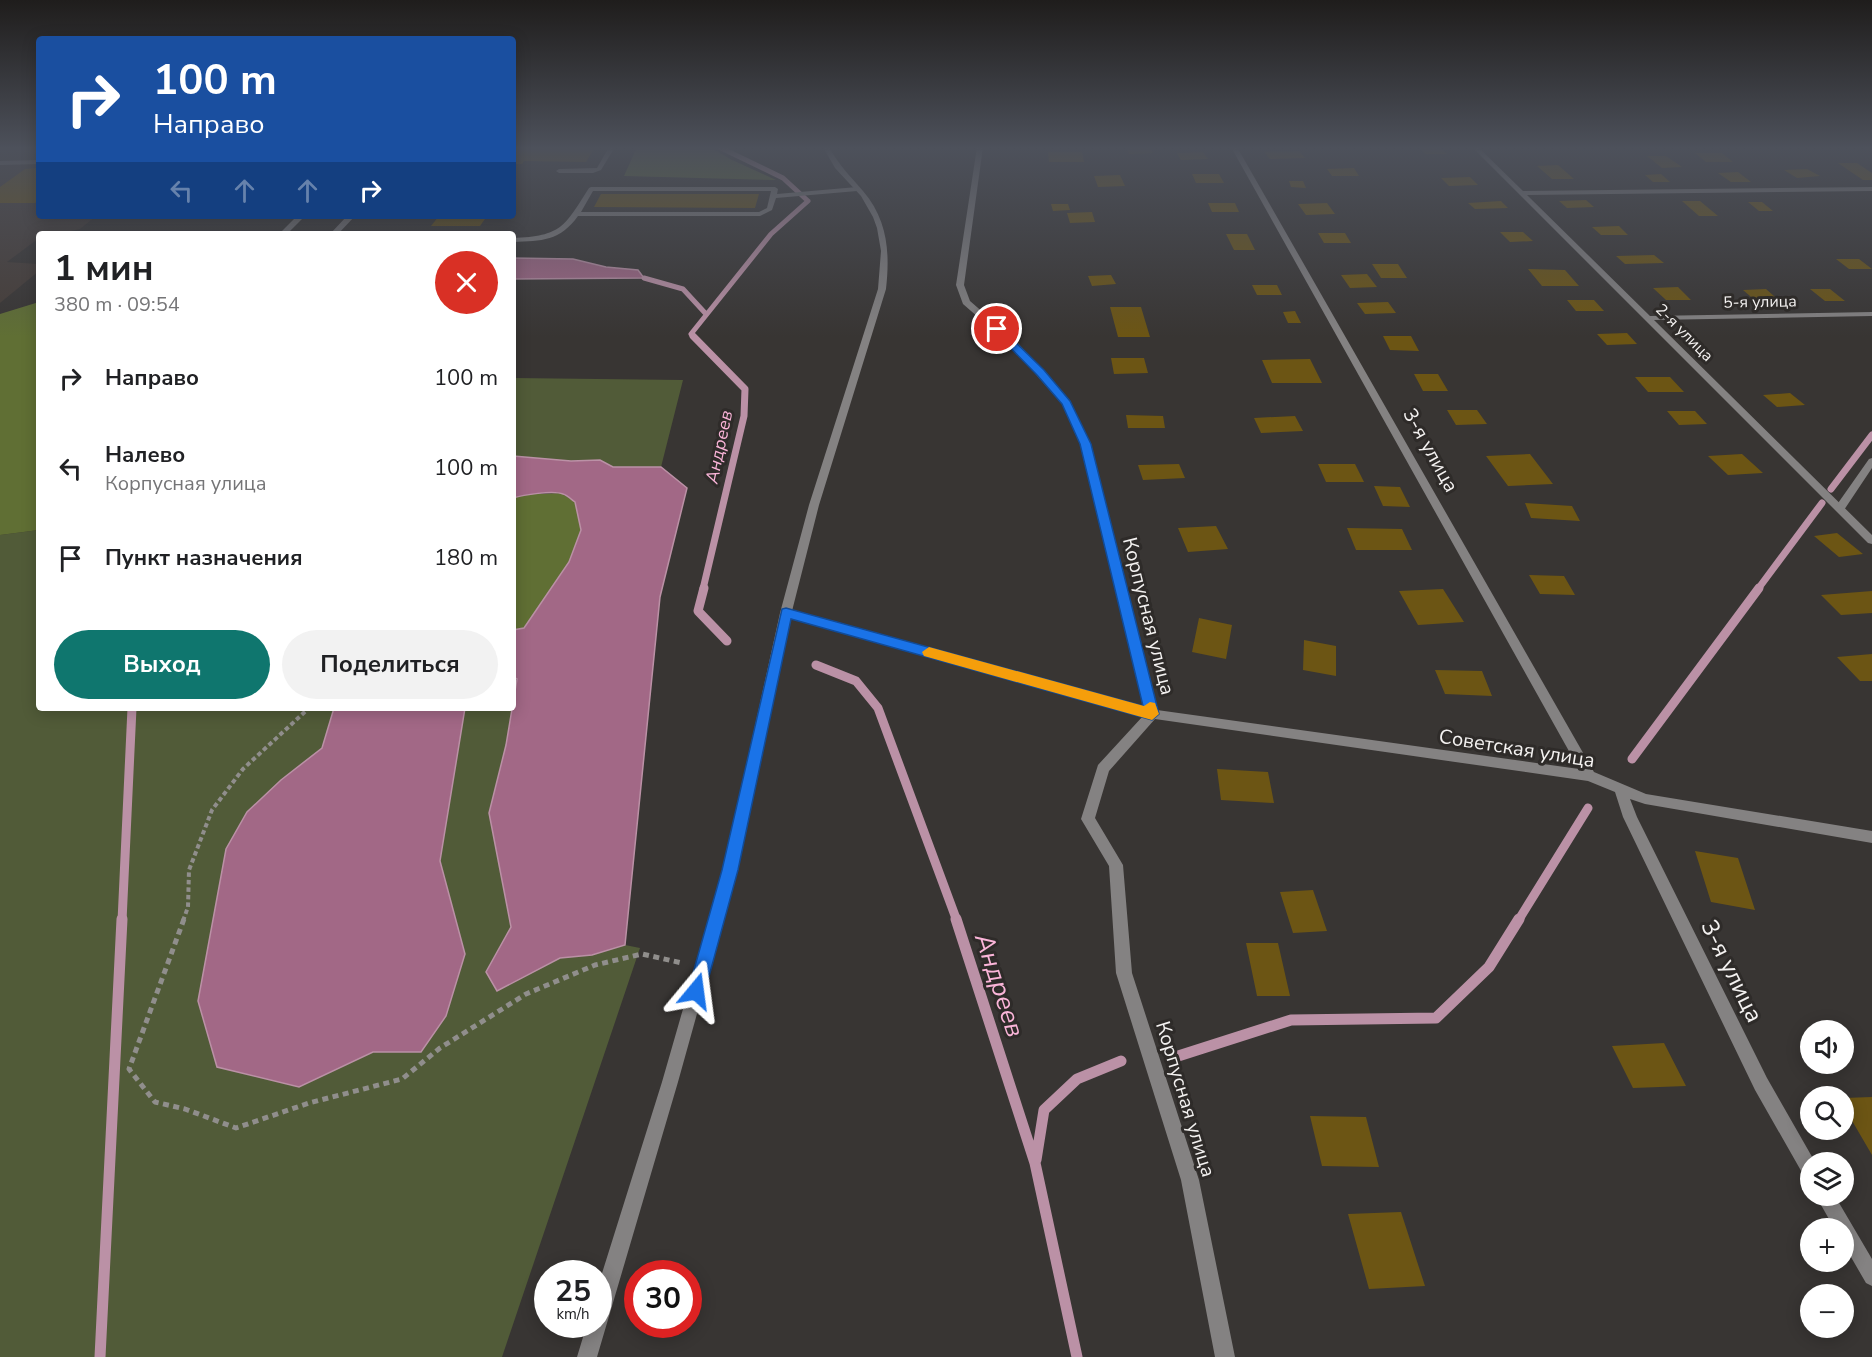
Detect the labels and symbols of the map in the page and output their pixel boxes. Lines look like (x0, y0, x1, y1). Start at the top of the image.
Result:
street label: 5-я улица (1723, 290, 1797, 314)
street label: 2-я улица (1650, 299, 1718, 367)
pin (971, 303, 1022, 354)
street label: 3-я улица (1396, 403, 1465, 497)
water label: Андреев (699, 408, 739, 487)
street label: Корпусная улица (1116, 534, 1181, 698)
street label: Советская улица (1437, 723, 1597, 774)
street label: 3-я улица (1693, 914, 1771, 1028)
water label: Андреев (966, 928, 1033, 1042)
position arrow (664, 959, 728, 1023)
street label: Корпусная улица (1149, 1018, 1222, 1180)
speed limit sign: 30 (624, 1260, 702, 1338)

